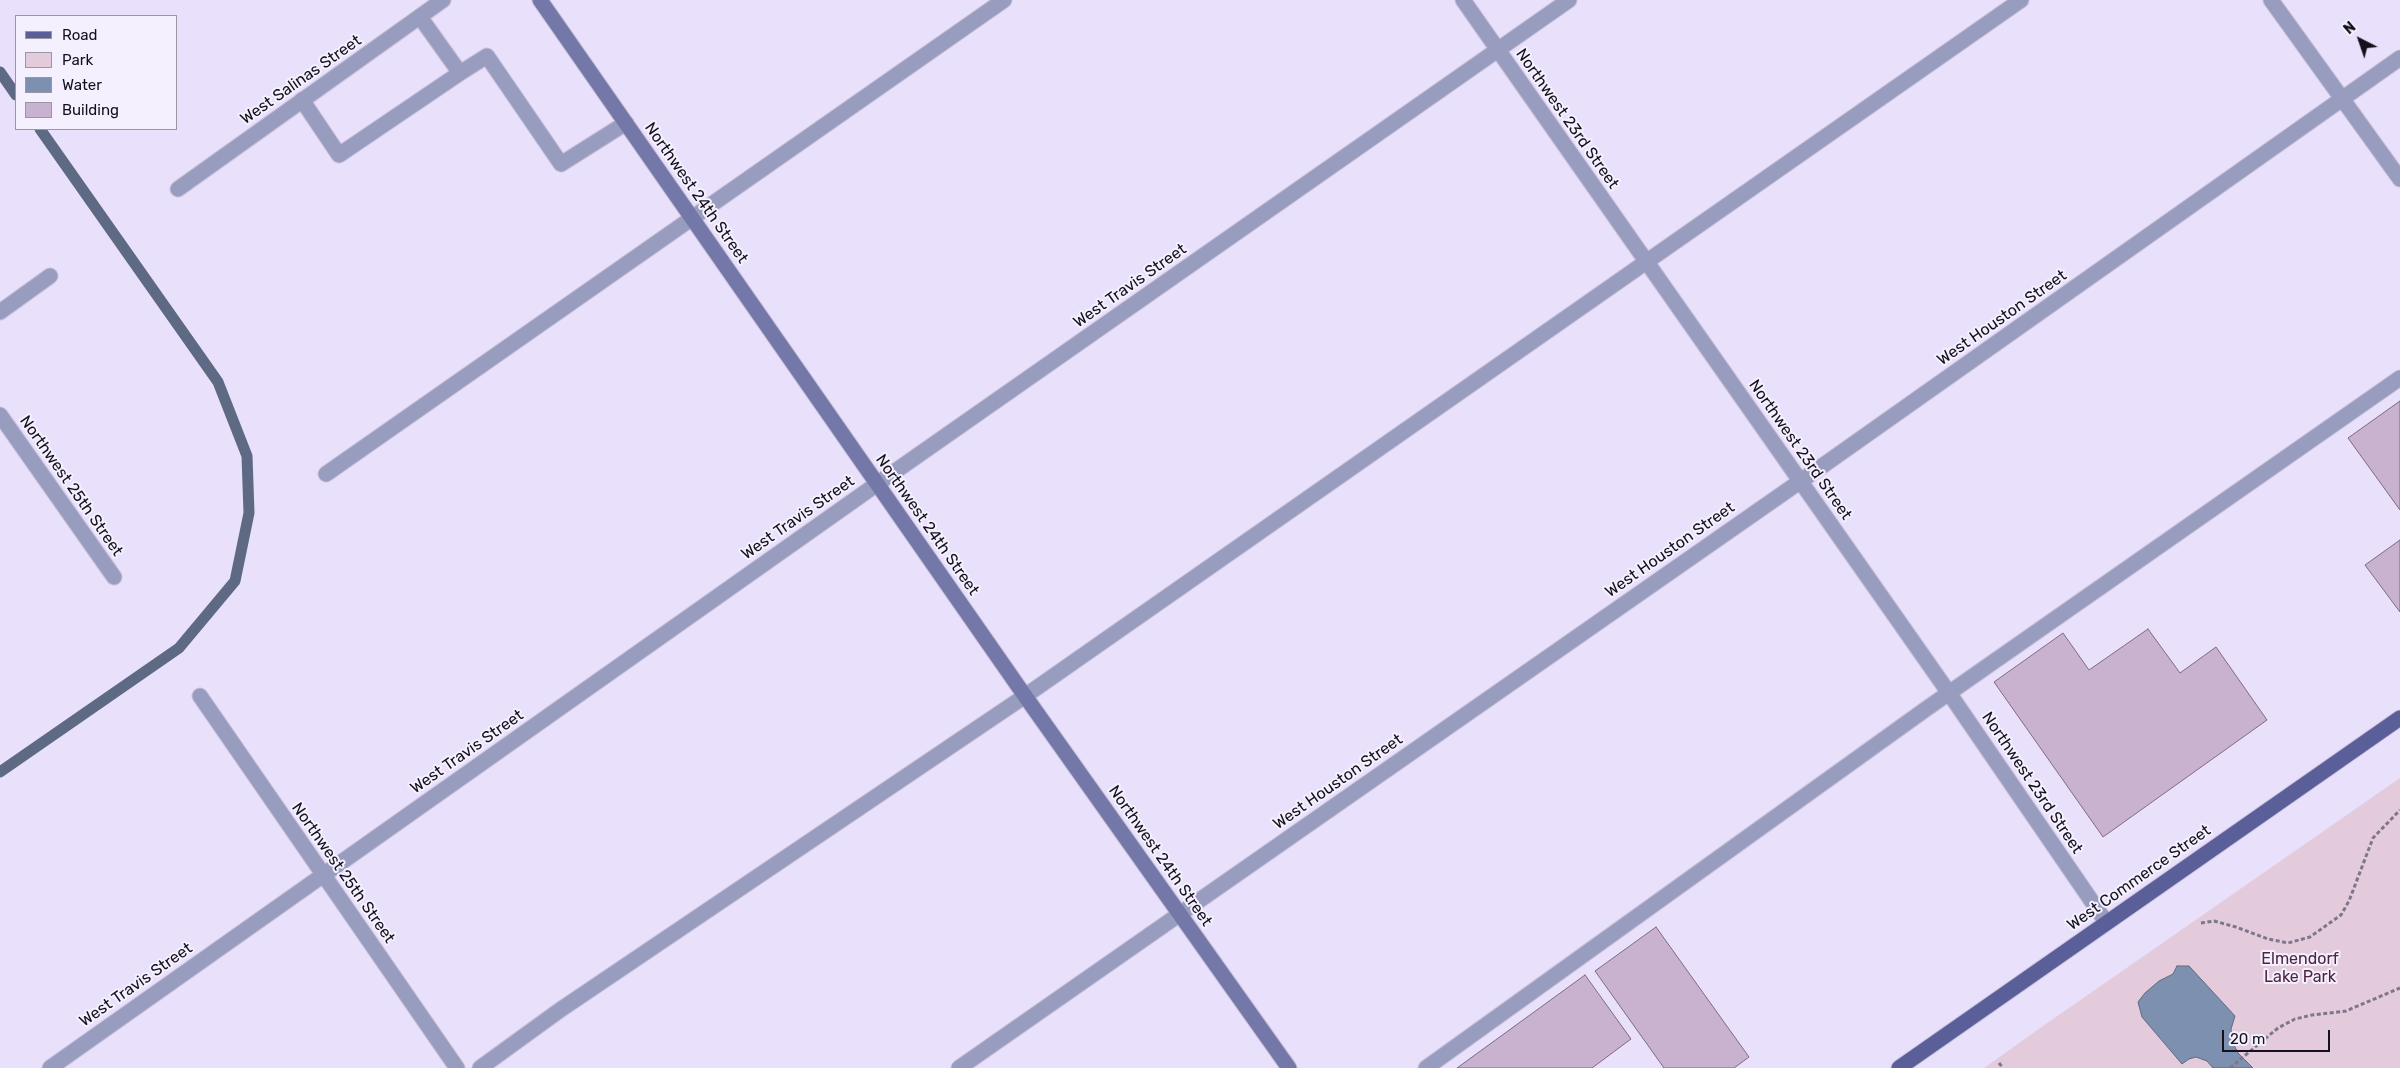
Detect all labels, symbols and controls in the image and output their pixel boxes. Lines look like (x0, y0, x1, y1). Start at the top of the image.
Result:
legend (15, 15, 178, 130)
north arrow (2335, 15, 2385, 65)
text: N (2340, 19, 2359, 38)
text: Road (62, 26, 98, 44)
street label: West Salinas Street (237, 31, 365, 129)
street label: Northwest 23rd Street (1511, 45, 1623, 193)
text: Park (62, 51, 93, 69)
text: Water (62, 76, 102, 94)
text: Building (62, 101, 119, 119)
street label: Northwest 24th Street (640, 119, 752, 267)
street label: West Travis Street (1070, 240, 1190, 332)
street label: West Houston Street (1934, 266, 2070, 370)
street label: Northwest 23rd Street (1744, 376, 1856, 524)
street label: Northwest 25th Street (15, 412, 127, 560)
street label: Northwest 24th Street (871, 451, 983, 599)
street label: West Travis Street (738, 472, 858, 564)
street label: West Houston Street (1602, 498, 1738, 602)
street label: West Travis Street (407, 706, 527, 798)
street label: Northwest 23rd Street (1977, 708, 2087, 858)
street label: West Houston Street (1270, 730, 1406, 834)
street label: Northwest 24th Street (1104, 782, 1216, 930)
street label: Northwest 25th Street (287, 799, 399, 947)
street label: West Commerce Street (2063, 821, 2215, 935)
street label: West Travis Street (76, 939, 196, 1031)
park label: Elmendorf Lake Park (2261, 949, 2339, 987)
scale bar (2225, 1020, 2332, 1052)
text: 20 m (2230, 1030, 2265, 1048)

